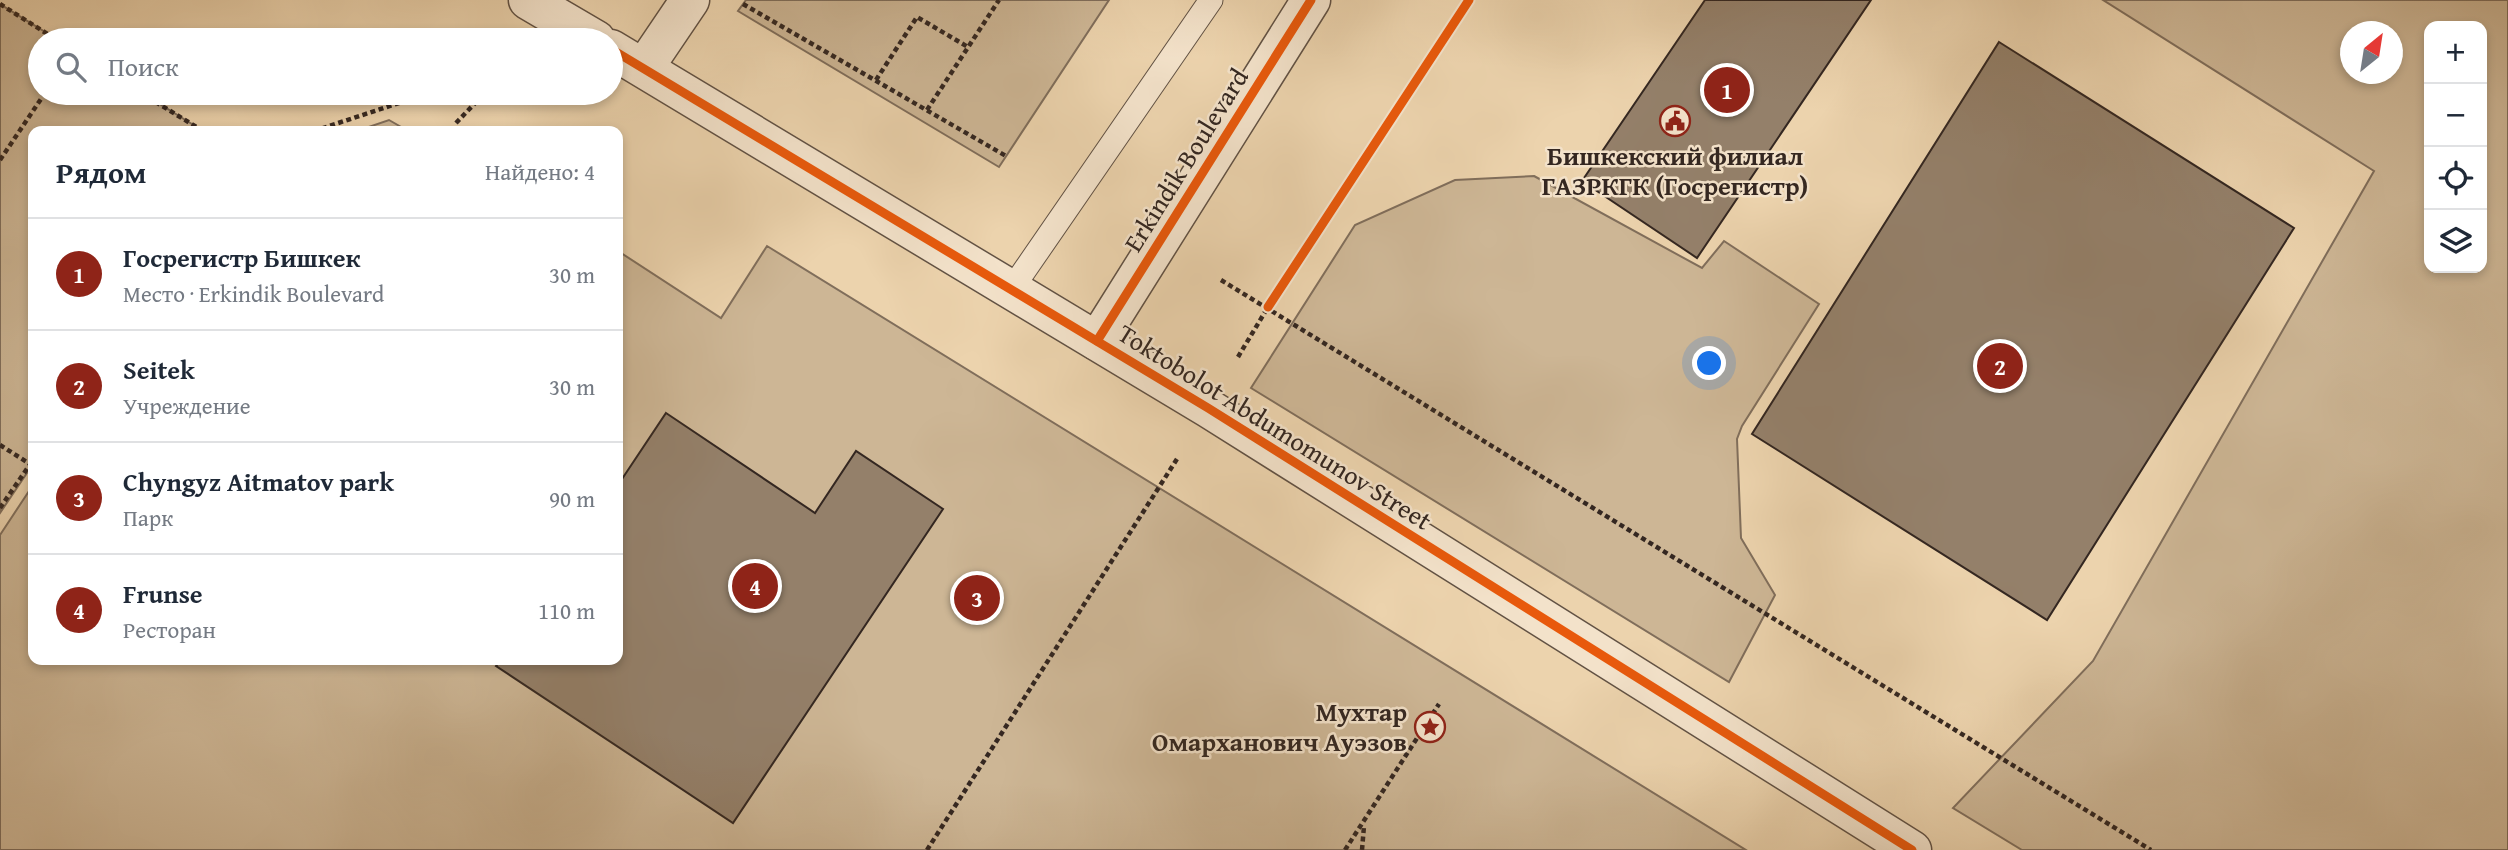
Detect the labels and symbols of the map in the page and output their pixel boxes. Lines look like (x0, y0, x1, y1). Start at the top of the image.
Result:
north arrow (2340, 21, 2403, 84)
street label: Erkindik Boulevard (1113, 60, 1258, 259)
pin: 1 (1704, 64, 1750, 116)
public building icon: Бишкекский филиал ГАЗРКГК (Госрегистр) (1658, 104, 1692, 138)
place label: Бишкекский филиал ГАЗРКГК (Госрегистр) (1542, 136, 1808, 205)
street label: Toktobolot Abdumomunov Street (1111, 314, 1440, 539)
pin: 2 (1977, 340, 2023, 392)
your location (1692, 346, 1726, 380)
pin: 4 (732, 560, 778, 612)
pin: 3 (954, 572, 1000, 624)
place label: Мухтар Омарханович Ауэзов (1152, 692, 1407, 761)
place icon: Мухтар Омарханович Ауэзов (1413, 710, 1447, 744)

